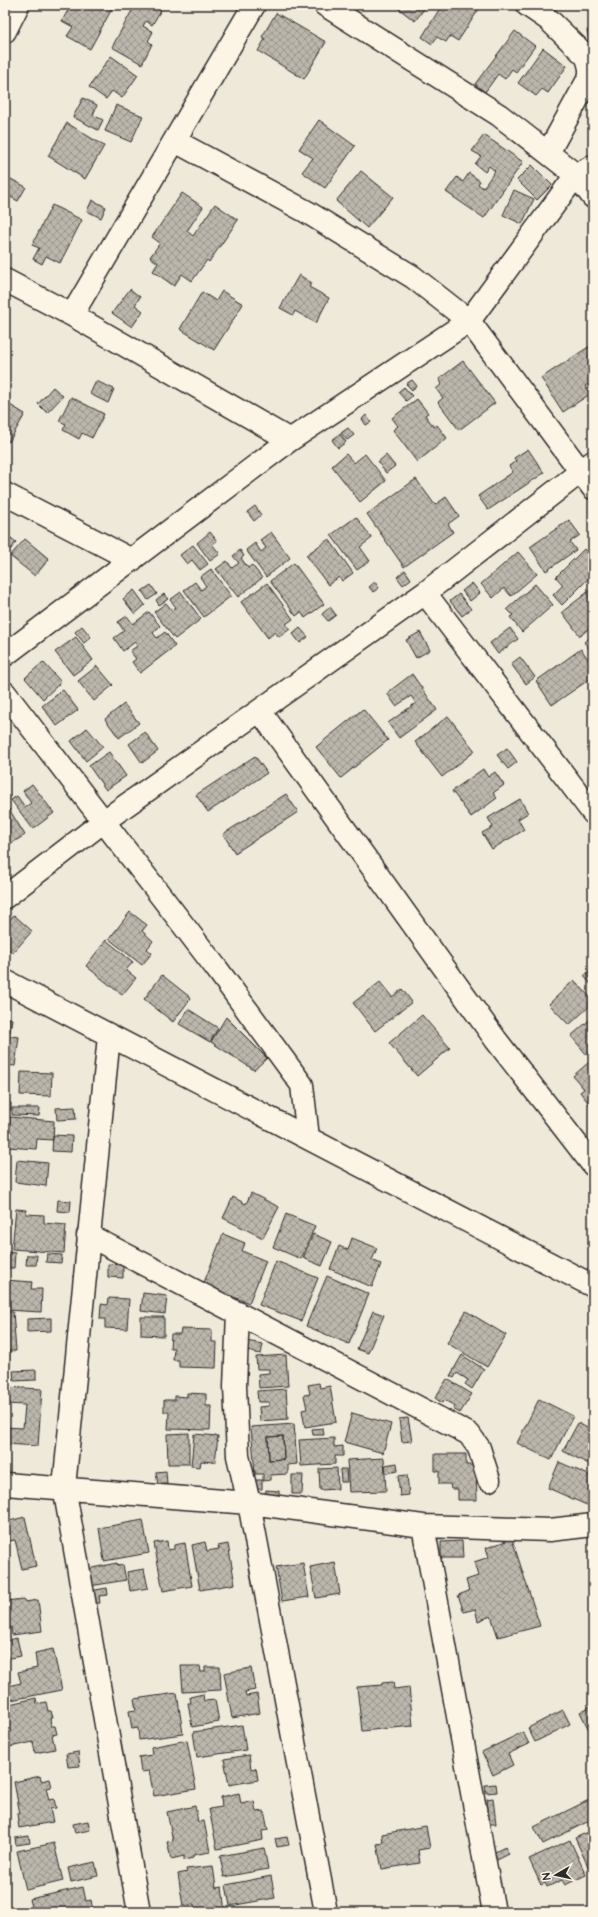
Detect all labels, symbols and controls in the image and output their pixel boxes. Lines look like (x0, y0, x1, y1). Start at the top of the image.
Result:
north arrow (536, 1855, 576, 1895)
text: N (539, 1872, 555, 1881)

